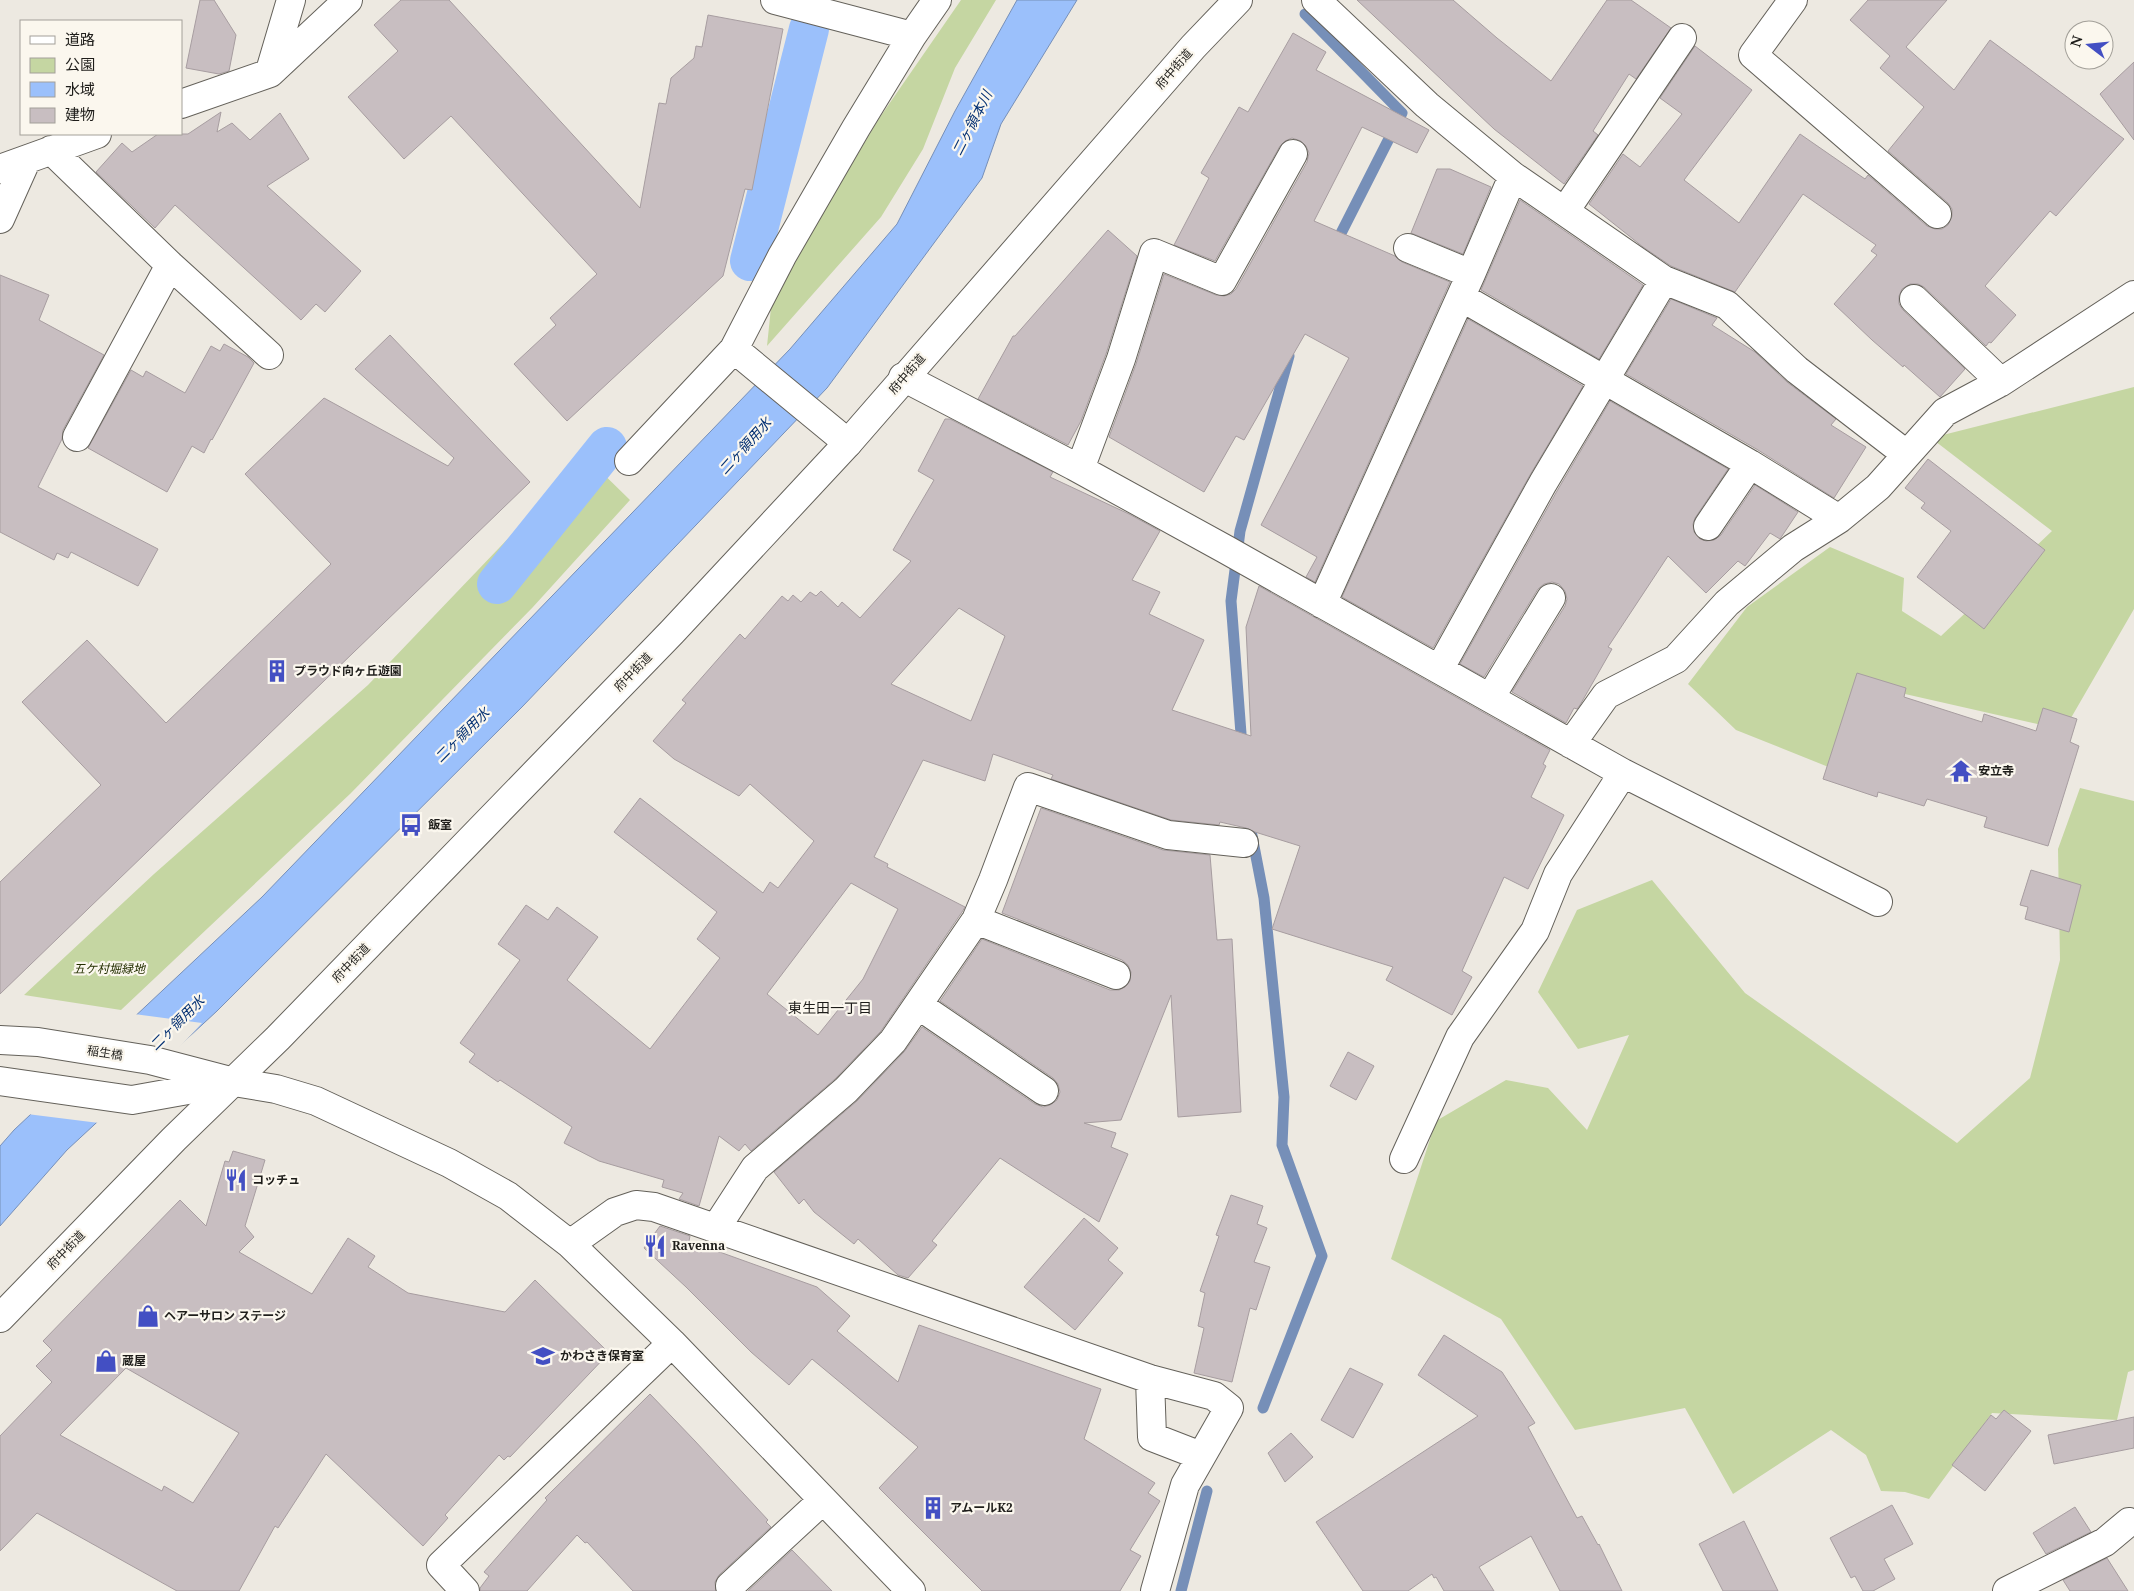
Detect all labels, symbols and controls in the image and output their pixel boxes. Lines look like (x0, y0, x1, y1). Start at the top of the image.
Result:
legend (20, 20, 182, 135)
north arrow (2064, 20, 2114, 70)
text: 道路 (65, 29, 95, 49)
text: N (2065, 33, 2087, 49)
street label: 府中街道 (1151, 45, 1196, 92)
text: 公園 (65, 54, 95, 74)
text: 水域 (65, 79, 95, 99)
water label: 二ヶ領本川 (947, 85, 997, 158)
text: 建物 (65, 104, 95, 124)
street label: 府中街道 (884, 350, 929, 397)
water label: 二ヶ領用水 (714, 412, 776, 478)
street label: 府中街道 (610, 648, 655, 695)
building icon: プラウド向ヶ丘遊園 (264, 658, 290, 684)
place label: プラウド向ヶ丘遊園 (294, 662, 402, 679)
water label: 二ヶ領用水 (430, 702, 495, 766)
temple icon: 安立寺 (1948, 758, 1974, 784)
place label: 安立寺 (1978, 762, 2014, 779)
bus stop icon: 飯室 (398, 812, 424, 838)
place label: 飯室 (428, 816, 452, 833)
street label: 府中街道 (328, 939, 373, 986)
park label: 五ケ村堀緑地 (73, 960, 147, 977)
water label: 二ヶ領用水 (145, 990, 210, 1054)
district label: 東生田一丁目 (788, 998, 872, 1017)
street label: 稲生橋 (86, 1041, 124, 1064)
restaurant icon: コッチュ (223, 1167, 249, 1193)
place label: コッチュ (252, 1171, 300, 1188)
street label: 府中街道 (43, 1226, 88, 1273)
restaurant icon: Ravenna (642, 1233, 668, 1259)
place label: Ravenna (672, 1237, 725, 1254)
shop icon: ヘアーサロン ステージ (135, 1303, 161, 1329)
place label: ヘアーサロン ステージ (164, 1307, 286, 1324)
school or university icon: かわさき保育室 (530, 1343, 556, 1369)
place label: かわさき保育室 (560, 1347, 644, 1364)
shop icon: 蔵屋 (93, 1348, 119, 1374)
place label: 蔵屋 (122, 1352, 146, 1369)
building icon: アムールK2 (920, 1495, 946, 1521)
place label: アムールK2 (950, 1499, 1013, 1516)

